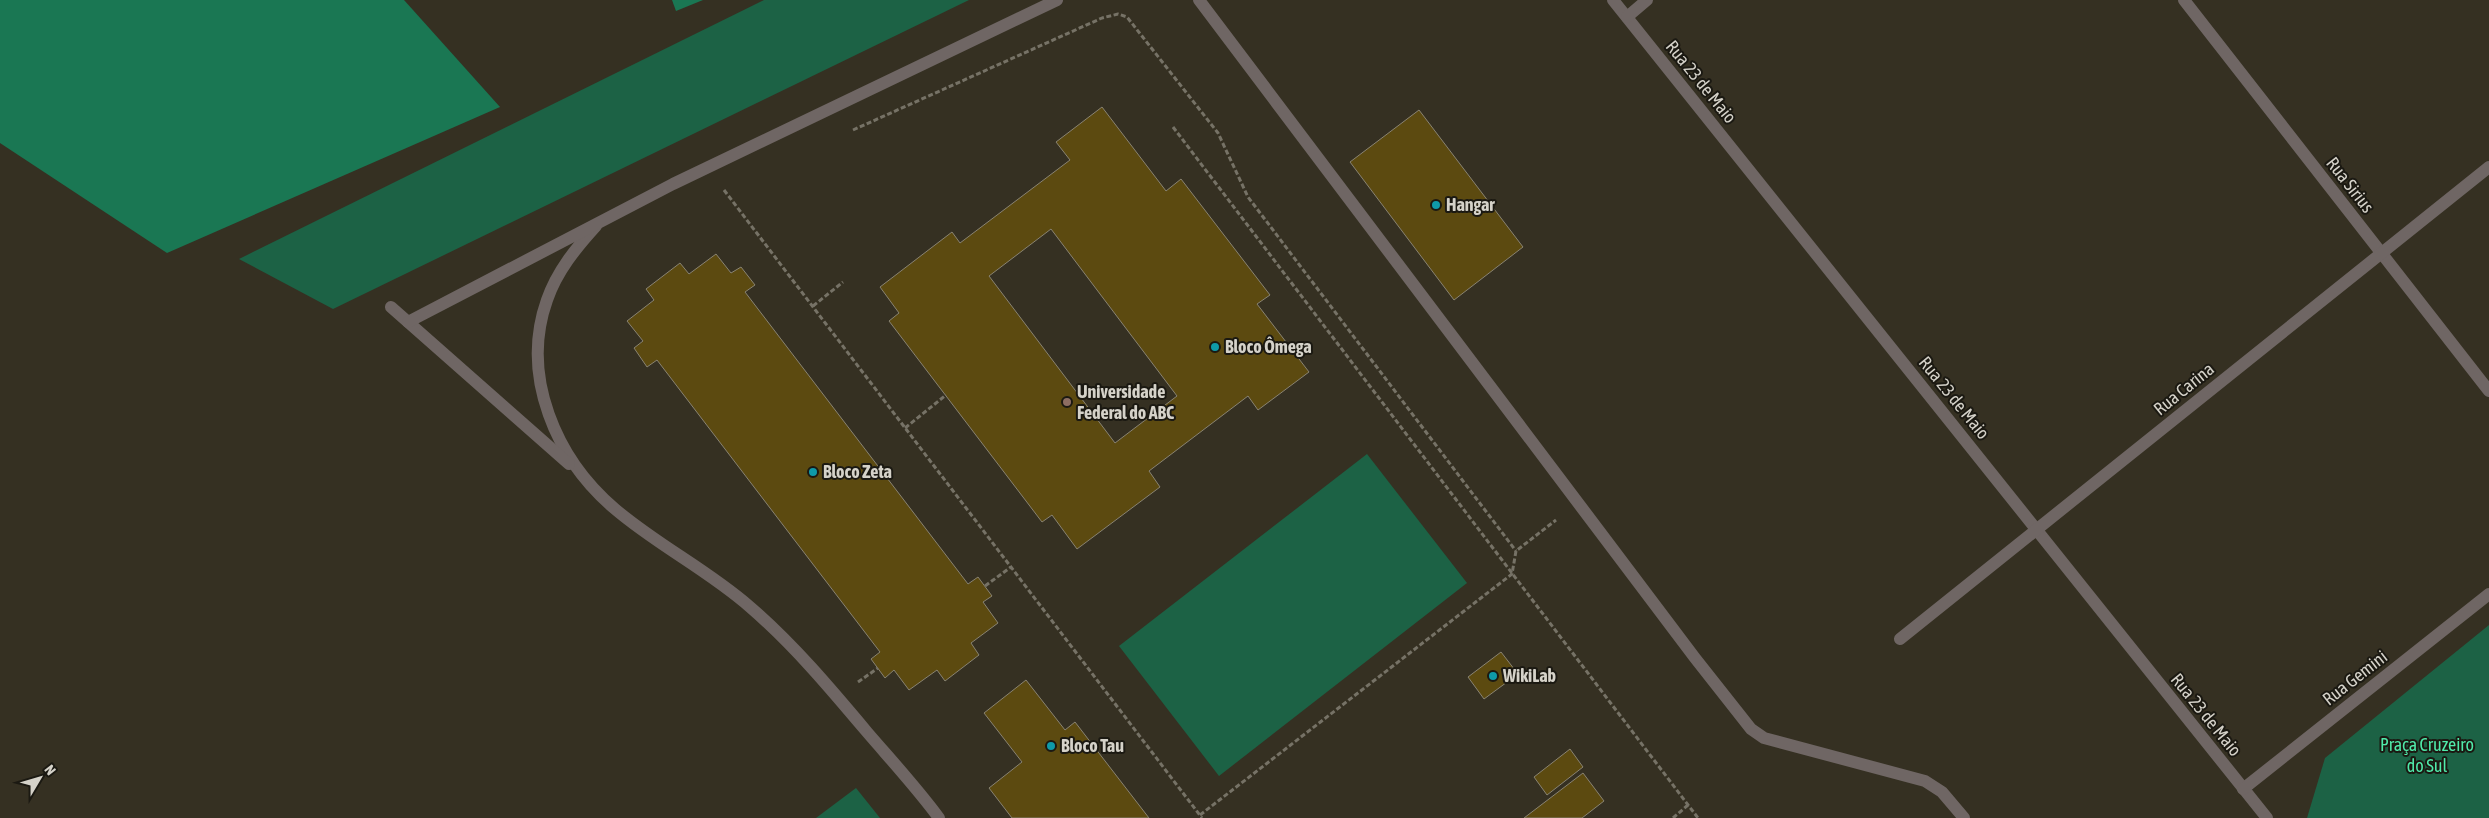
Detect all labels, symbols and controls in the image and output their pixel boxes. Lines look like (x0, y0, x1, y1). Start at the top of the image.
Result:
street label: Rua 23 de Maio (1662, 36, 1741, 127)
street label: Rua Sirius (2322, 153, 2379, 217)
place label: Hangar (1446, 194, 1495, 215)
marker: Hangar (1430, 199, 1442, 211)
place label: Bloco Ômega (1225, 336, 1312, 357)
marker: Bloco Ômega (1209, 341, 1221, 353)
street label: Rua 23 de Maio (1915, 352, 1994, 443)
street label: Rua Carina (2149, 358, 2218, 419)
place label: Universidade Federal do ABC (1077, 381, 1174, 423)
marker: Universidade Federal do ABC (1061, 396, 1073, 408)
place label: Bloco Zeta (823, 461, 892, 482)
marker: Bloco Zeta (807, 466, 819, 478)
street label: Rua Gemini (2318, 646, 2391, 709)
place label: WikiLab (1502, 665, 1556, 686)
street label: Rua 23 de Maio (2167, 669, 2246, 760)
marker: WikiLab (1487, 670, 1499, 682)
park label: Praça Cruzeiro do Sul (2380, 734, 2474, 776)
place label: Bloco Tau (1061, 735, 1124, 756)
marker: Bloco Tau (1045, 740, 1057, 752)
north arrow (15, 753, 65, 803)
text: N (41, 762, 59, 778)

